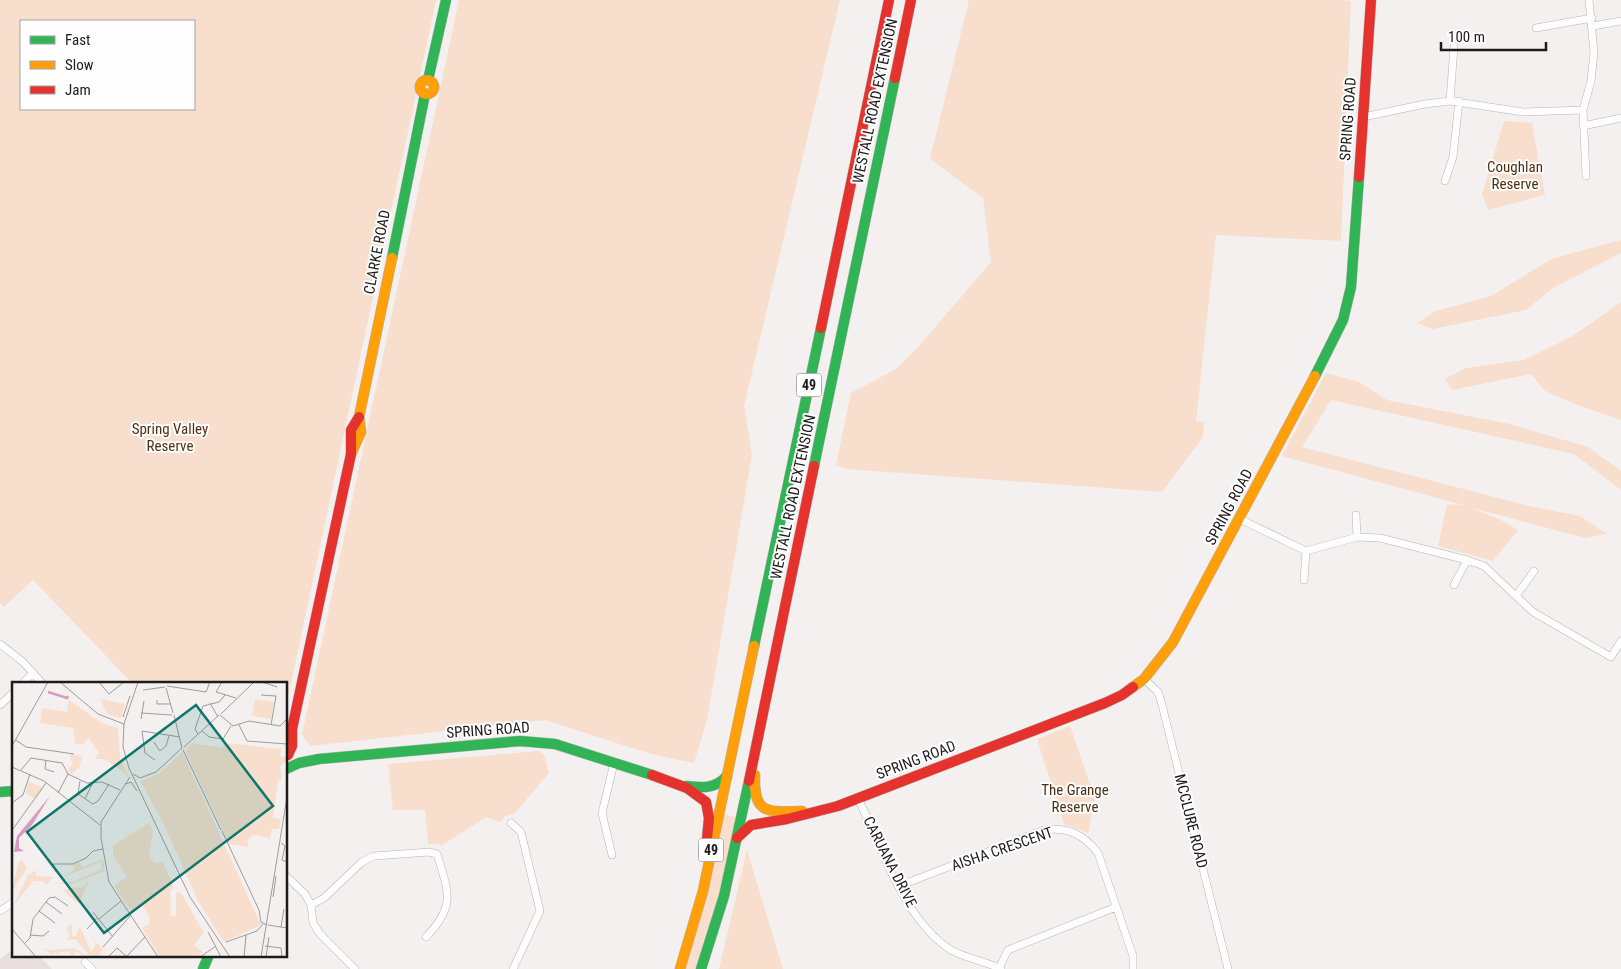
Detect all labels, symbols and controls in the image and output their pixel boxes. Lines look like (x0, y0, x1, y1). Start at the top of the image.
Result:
street label: WESTALL ROAD EXTENSION (849, 17, 901, 185)
legend (20, 20, 195, 110)
scale bar (1441, 20, 1546, 52)
text: 100 m (1448, 28, 1485, 46)
text: Fast (65, 31, 90, 49)
text: Slow (65, 56, 94, 74)
street label: SPRING ROAD (1336, 77, 1360, 161)
text: Jam (65, 81, 91, 99)
park label: Coughlan Reserve (1487, 158, 1543, 193)
street label: CLARKE ROAD (360, 208, 394, 296)
road number: 49 (796, 374, 822, 396)
street label: WESTALL ROAD EXTENSION (767, 413, 819, 581)
park label: Spring Valley Reserve (132, 420, 208, 455)
street label: SPRING ROAD (1201, 466, 1257, 548)
inset map (12, 682, 288, 956)
street label: SPRING ROAD (446, 718, 530, 742)
street label: SPRING ROAD (874, 737, 958, 783)
street label: MCCLURE ROAD (1171, 772, 1211, 870)
park label: The Grange Reserve (1041, 781, 1109, 816)
street label: CARUANA DRIVE (859, 814, 921, 910)
street label: AISHA CRESCENT (949, 823, 1055, 875)
road number: 49 (698, 838, 724, 862)

